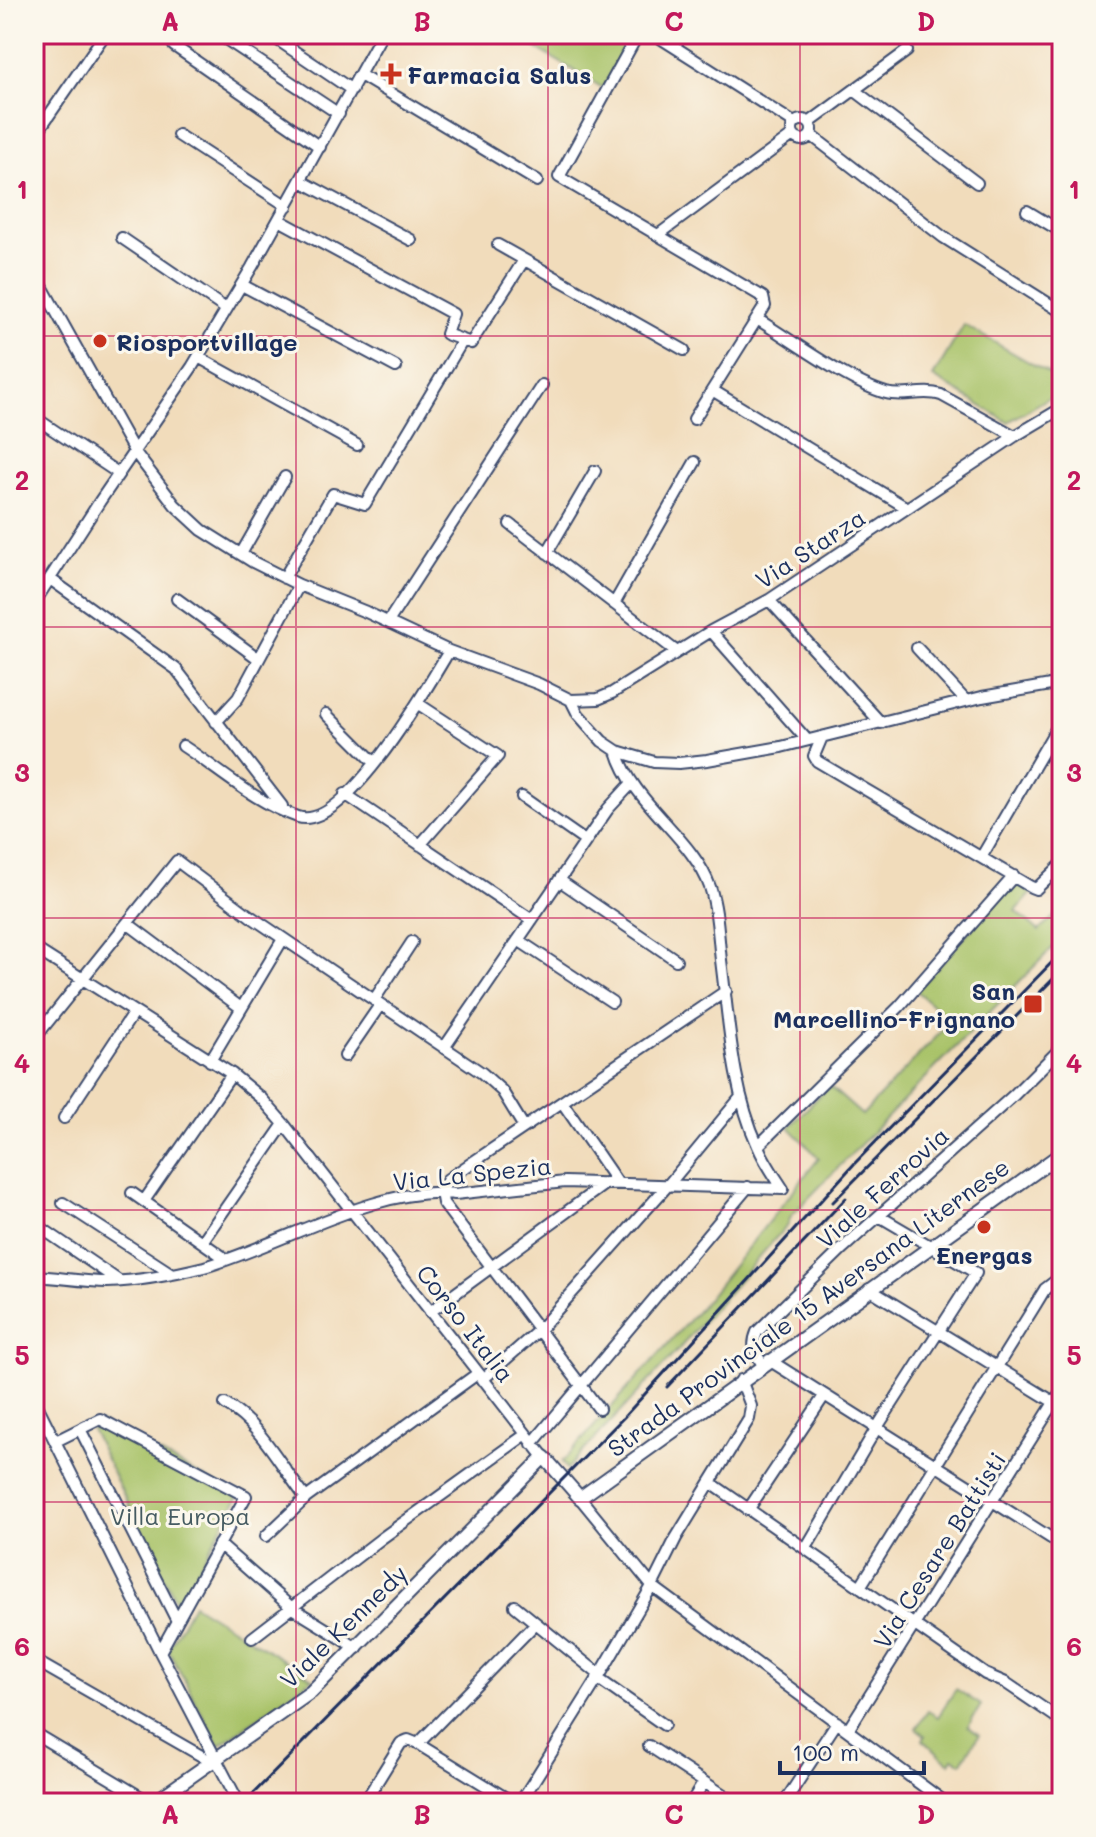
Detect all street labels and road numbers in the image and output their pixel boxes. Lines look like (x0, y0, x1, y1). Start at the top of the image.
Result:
street label: Via Starza (749, 501, 871, 595)
street label: Viale Ferrovia (809, 1119, 955, 1255)
street label: Via La Spezia (391, 1149, 553, 1197)
street label: Strada Provinciale 15 Aversana Liternese (601, 1151, 1015, 1463)
street label: Corso Italia (410, 1258, 522, 1388)
street label: Via Cesare Battisti (866, 1446, 1012, 1654)
street label: Viale Kennedy (273, 1558, 413, 1694)

